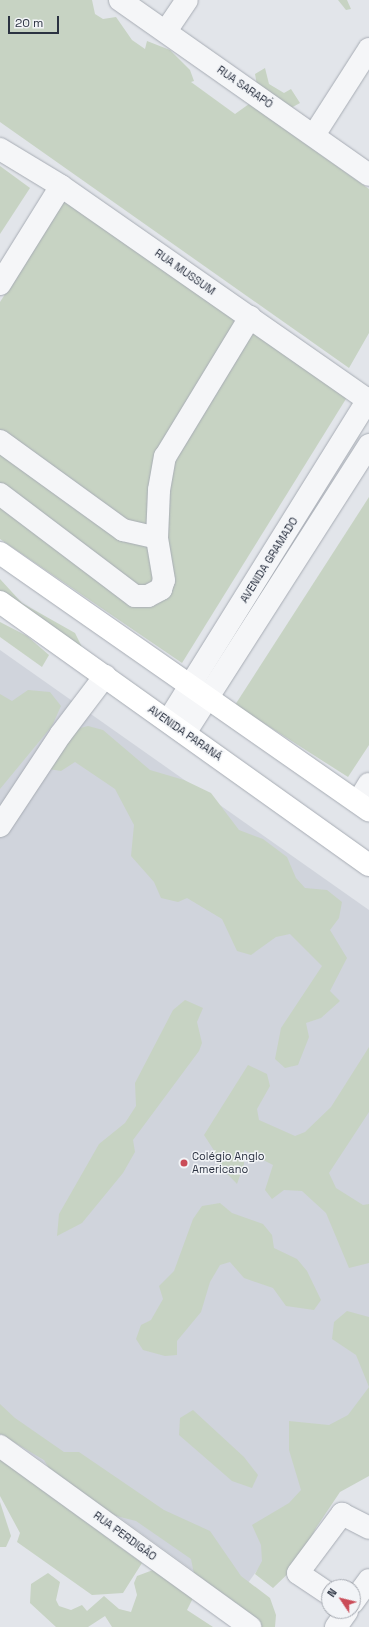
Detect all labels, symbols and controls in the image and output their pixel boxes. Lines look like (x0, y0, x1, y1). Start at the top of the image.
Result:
scale bar (10, 8, 61, 34)
text: 20 m (15, 15, 43, 31)
street label: RUA SARAPÓ (214, 63, 276, 111)
street label: RUA MUSSUM (152, 246, 218, 298)
street label: AVENIDA GRAMADO (237, 515, 301, 605)
street label: AVENIDA PARANÁ (145, 703, 225, 763)
place label: Colégio Anglo Americano (192, 1150, 265, 1176)
marker: Colégio Anglo Americano (179, 1158, 189, 1168)
street label: RUA PERDIGÃO (91, 1509, 159, 1563)
north arrow (321, 1579, 361, 1619)
text: N (324, 1586, 340, 1600)

